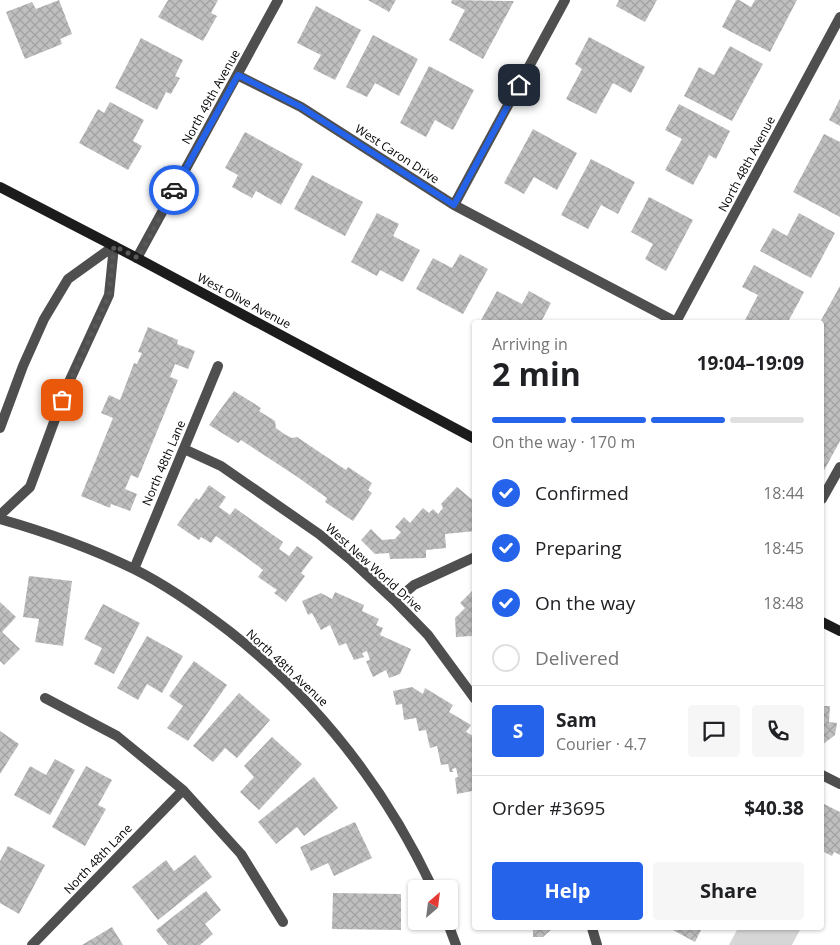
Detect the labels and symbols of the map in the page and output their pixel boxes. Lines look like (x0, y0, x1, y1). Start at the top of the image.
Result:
street label: North 49th Avenue (177, 46, 244, 147)
pin (498, 64, 540, 106)
street label: North 48th Avenue (714, 113, 779, 215)
street label: West Caron Drive (352, 120, 443, 187)
courier (149, 165, 199, 215)
street label: West Olive Avenue (194, 269, 294, 333)
pin (41, 379, 83, 421)
street label: North 48th Lane (138, 417, 189, 508)
street label: West New World Drive (322, 519, 427, 616)
street label: North 48th Avenue (243, 625, 332, 710)
street label: North 48th Lane (60, 820, 136, 897)
north arrow (408, 880, 458, 930)

